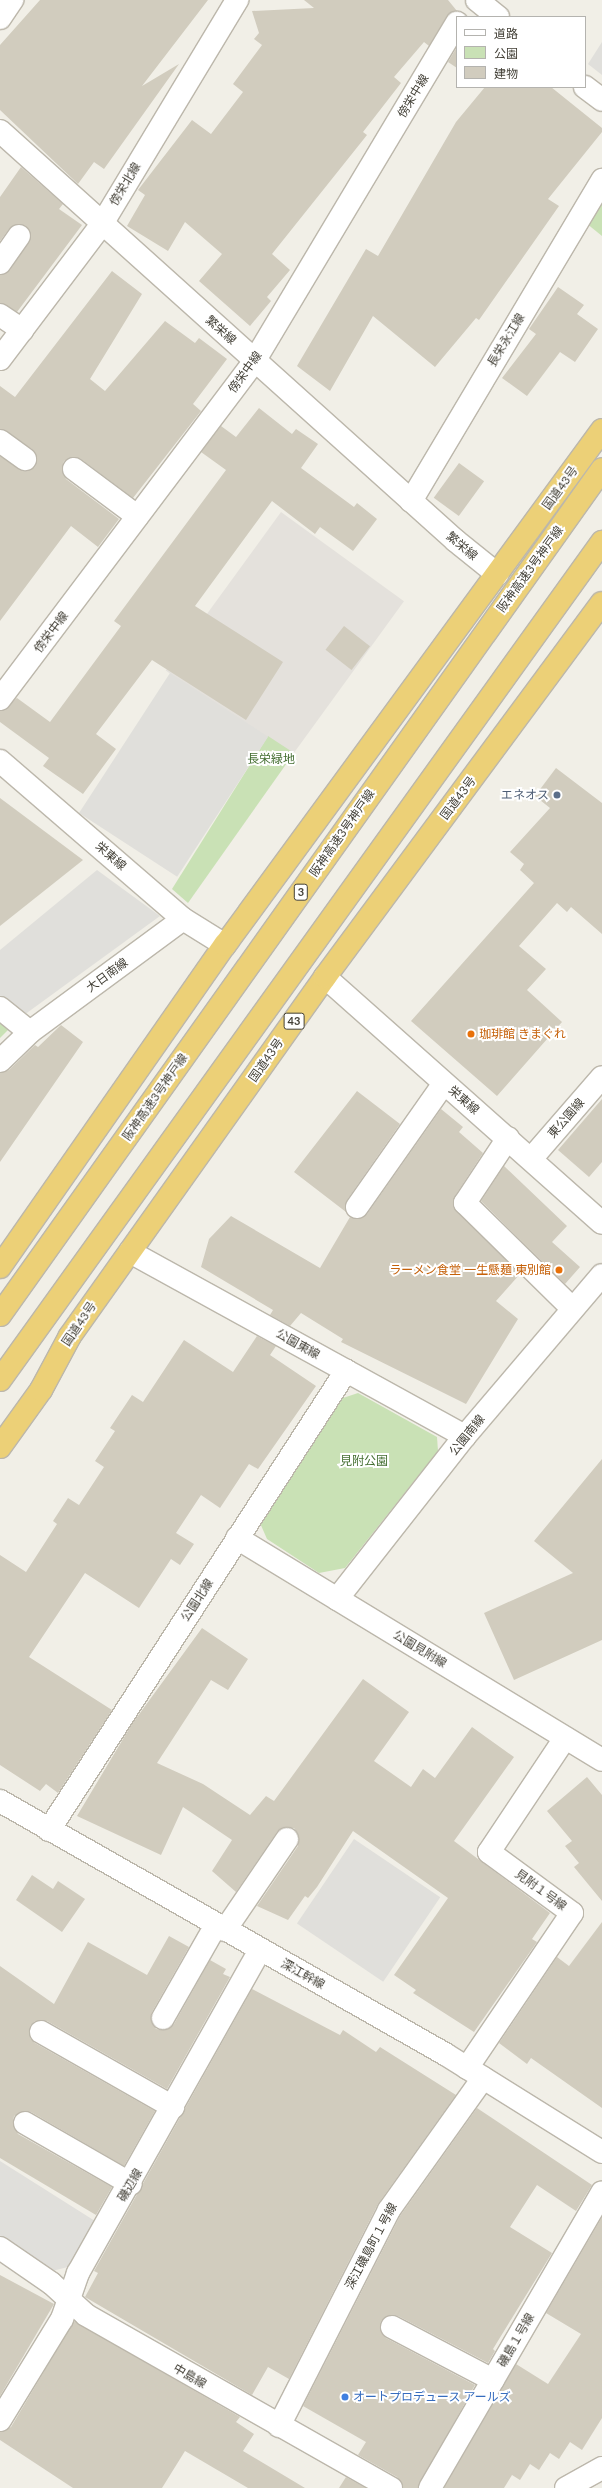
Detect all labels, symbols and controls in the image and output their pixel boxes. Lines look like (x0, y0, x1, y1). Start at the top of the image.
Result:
legend (456, 16, 586, 88)
text: 道路 (494, 26, 518, 41)
text: 公園 (494, 46, 518, 61)
text: 建物 (494, 66, 518, 81)
street label: 傍栄中線 (394, 72, 432, 120)
street label: 傍栄北線 (106, 160, 144, 208)
street label: 長栄永江線 (484, 311, 528, 369)
street label: 繁栄線 (203, 313, 239, 347)
street label: 傍栄中線 (225, 348, 265, 396)
street label: 国道43号 (540, 464, 580, 512)
street label: 阪神高速3号神戸線 (494, 523, 566, 615)
street label: 繁栄線 (444, 529, 480, 563)
street label: 傍栄中線 (31, 608, 71, 656)
park label: 長栄緑地 (247, 752, 295, 766)
street label: 国道43号 (437, 774, 479, 822)
street label: 阪神高速3号神戸線 (307, 787, 377, 879)
place label: エネオス (501, 788, 549, 802)
marker: エネオス (552, 790, 562, 800)
street label: 栄東線 (93, 839, 129, 873)
road number: 3 (293, 883, 309, 901)
street label: 大日南線 (83, 955, 131, 995)
road number: 43 (283, 1012, 305, 1030)
place label: 珈琲館 きまぐれ (479, 1027, 566, 1041)
marker: 珈琲館 きまぐれ (466, 1029, 476, 1039)
street label: 国道43号 (246, 1035, 286, 1085)
street label: 阪神高速3号神戸線 (120, 1051, 190, 1143)
street label: 栄東線 (446, 1083, 482, 1117)
street label: 東公園線 (545, 1095, 587, 1141)
place label: ラーメン食堂 一生懸麺 東別館 (389, 1263, 551, 1277)
marker: ラーメン食堂 一生懸麺 東別館 (554, 1265, 564, 1275)
street label: 国道43号 (59, 1299, 99, 1349)
street label: 公園東線 (274, 1326, 322, 1362)
street label: 公園南線 (446, 1412, 488, 1458)
park label: 見附公園 (340, 1454, 388, 1468)
street label: 公園北線 (178, 1576, 216, 1624)
street label: 公園見附線 (391, 1627, 449, 1671)
street label: 見附１号線 (512, 1867, 570, 1913)
street label: 深江幹線 (279, 1956, 327, 1992)
street label: 磯辺線 (115, 2166, 145, 2204)
street label: 深江磯島町１号線 (342, 2200, 400, 2292)
street label: 磯島１号線 (495, 2310, 537, 2370)
street label: 中島線 (171, 2361, 209, 2391)
place label: オートプロデュース アールズ (353, 2390, 511, 2404)
marker: オートプロデュース アールズ (340, 2392, 350, 2402)

